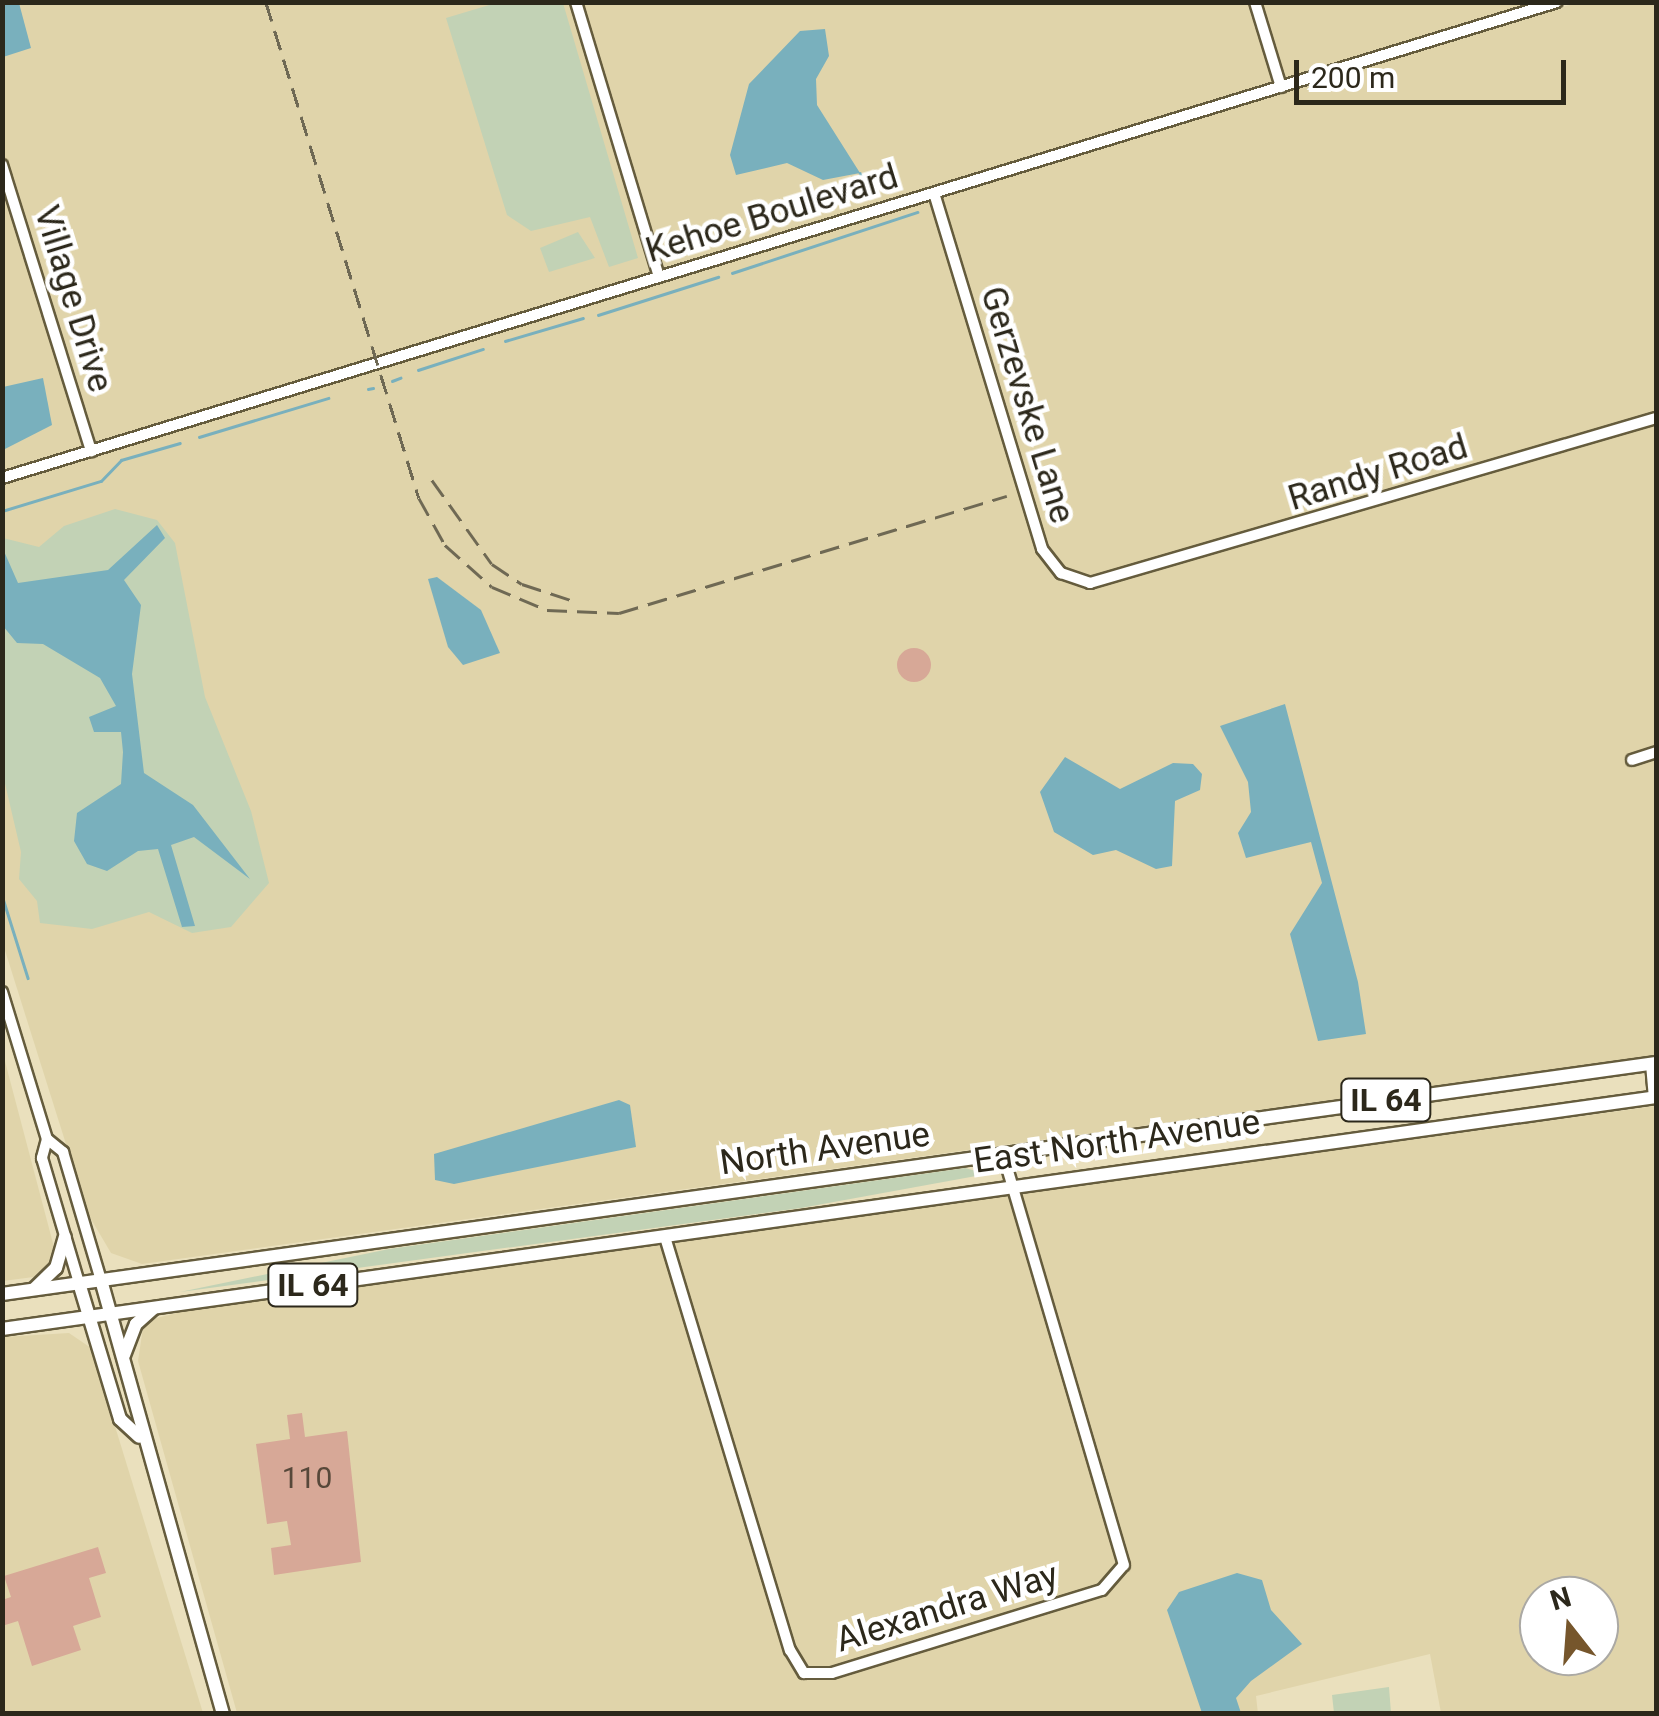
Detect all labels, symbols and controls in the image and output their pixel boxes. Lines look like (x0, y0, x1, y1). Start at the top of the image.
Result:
scale bar (1299, 40, 1572, 102)
text: 200 m (1311, 60, 1395, 95)
street label: Kehoe Boulevard (641, 156, 903, 272)
street label: Village Drive (25, 201, 121, 397)
street label: Gerzevske Lane (971, 282, 1083, 528)
street label: Randy Road (1283, 426, 1473, 520)
road number: IL 64 (1338, 1073, 1434, 1127)
street label: East North Avenue (971, 1101, 1263, 1183)
street label: North Avenue (717, 1113, 933, 1185)
road number: IL 64 (266, 1258, 360, 1312)
house number: 110 (282, 1460, 332, 1496)
street label: Alexandra Way (831, 1554, 1063, 1662)
north arrow (1519, 1576, 1619, 1676)
text: N (1546, 1580, 1575, 1617)

